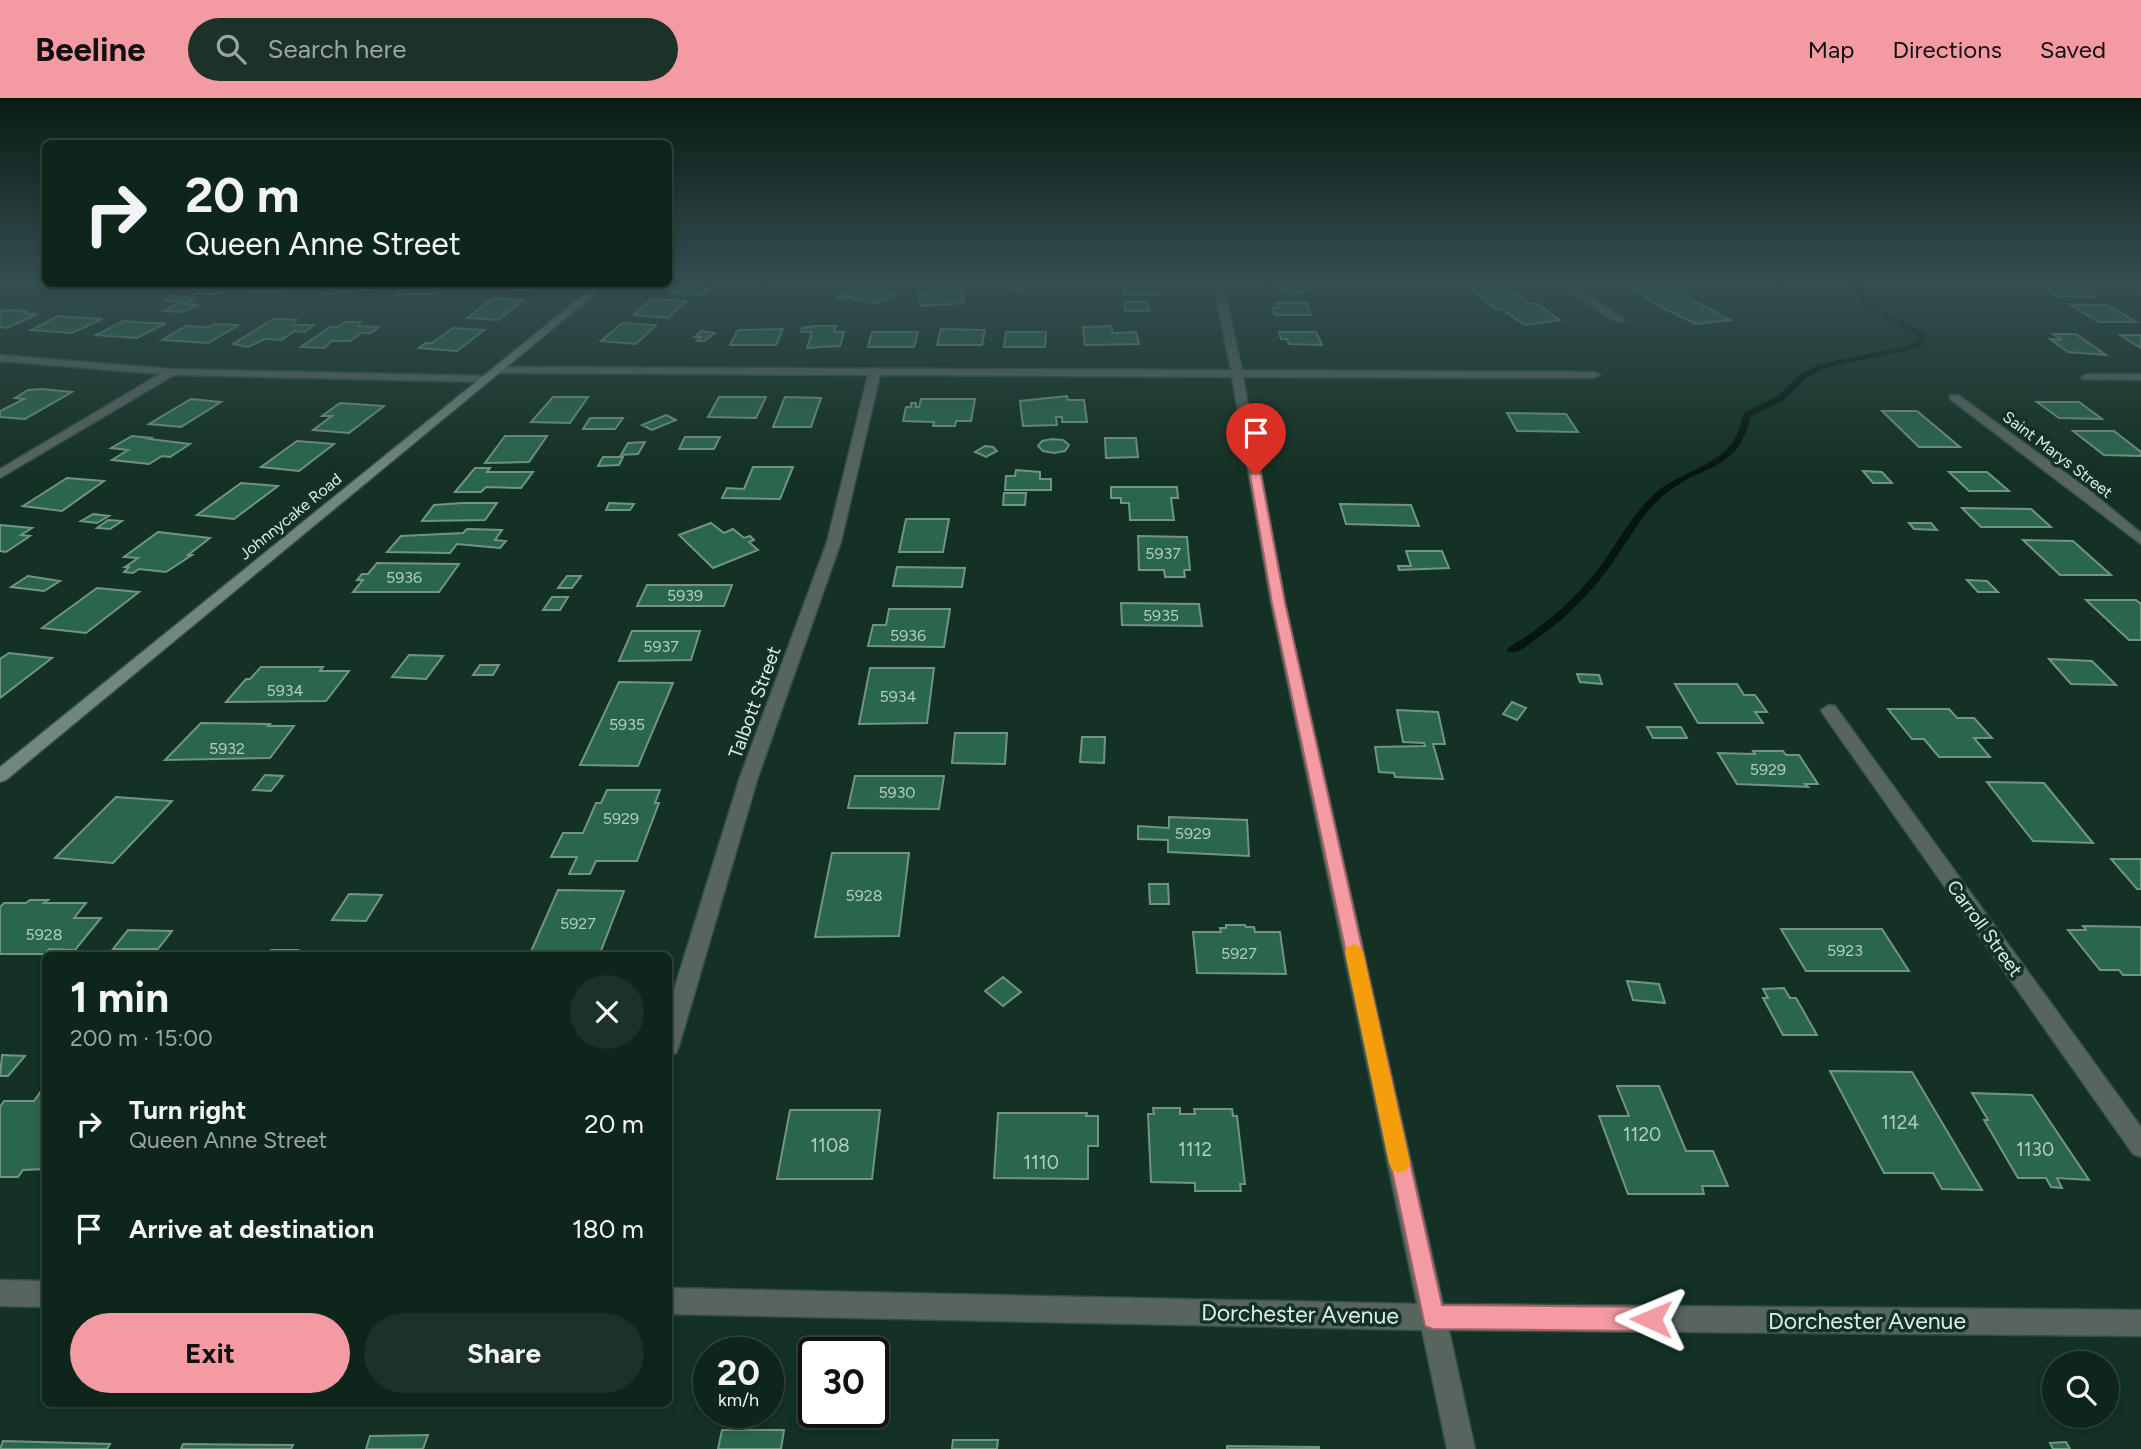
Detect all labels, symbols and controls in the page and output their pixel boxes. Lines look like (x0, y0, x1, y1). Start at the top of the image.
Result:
search box (188, 18, 678, 81)
text: Beeline (35, 30, 146, 69)
icon: search (212, 30, 250, 68)
text: Search here (268, 33, 406, 65)
text: Map (1808, 35, 1854, 64)
text: Directions (1892, 35, 2002, 64)
text: Saved (2040, 35, 2106, 64)
text: 20 m (185, 165, 300, 224)
icon: right (70, 168, 161, 259)
text: Queen Anne Street (185, 225, 461, 263)
pin (1226, 403, 1286, 475)
street label: Saint Marys Street (1999, 407, 2116, 502)
icon: arrive (1237, 414, 1275, 452)
street label: Johnnycake Road (235, 469, 345, 564)
house number: 5937 (1145, 544, 1181, 563)
house number: 5936 (386, 568, 422, 587)
house number: 5939 (667, 586, 703, 605)
house number: 5935 (1143, 606, 1179, 625)
house number: 5936 (890, 626, 926, 645)
house number: 5937 (643, 637, 679, 656)
street label: Talbott Street (724, 643, 785, 761)
house number: 5934 (267, 681, 304, 700)
house number: 5934 (880, 687, 917, 706)
house number: 5935 (609, 715, 645, 734)
house number: 5932 (209, 739, 245, 758)
house number: 5929 (1750, 760, 1786, 779)
house number: 5930 (878, 783, 916, 802)
house number: 5929 (603, 809, 639, 828)
house number: 5929 (1175, 824, 1211, 843)
street label: Carroll Street (1942, 876, 2027, 981)
house number: 5928 (845, 886, 883, 905)
house number: 5927 (560, 914, 596, 933)
house number: 5928 (25, 925, 63, 944)
house number: 5923 (1827, 941, 1863, 960)
house number: 5927 (1221, 944, 1257, 963)
text: 1 min (70, 972, 169, 1023)
button: close (570, 975, 644, 1049)
text: 200 m · 15:00 (70, 1024, 213, 1052)
text: Turn right (129, 1094, 246, 1126)
icon: right (70, 1105, 108, 1143)
text: 20 m (584, 1108, 644, 1140)
house number: 1124 (1881, 1111, 1919, 1134)
house number: 1120 (1623, 1123, 1661, 1146)
text: Queen Anne Street (129, 1126, 327, 1154)
house number: 1108 (810, 1134, 850, 1157)
house number: 1112 (1178, 1138, 1212, 1161)
house number: 1130 (2016, 1138, 2054, 1161)
house number: 1110 (1023, 1151, 1059, 1174)
icon: arrive (70, 1210, 108, 1248)
text: Arrive at destination (129, 1213, 374, 1245)
text: 180 m (572, 1213, 644, 1245)
position arrow (1614, 1282, 1688, 1356)
street label: Dorchester Avenue (1201, 1298, 1399, 1330)
street label: Dorchester Avenue (1768, 1307, 1966, 1335)
button: Exit (70, 1313, 350, 1393)
button: Share (364, 1313, 644, 1393)
speed limit sign: 30 (798, 1337, 889, 1428)
map controls (2042, 1351, 2119, 1428)
button: search (2042, 1351, 2119, 1428)
text: 20 (717, 1352, 760, 1394)
text: km/h (718, 1389, 759, 1411)

